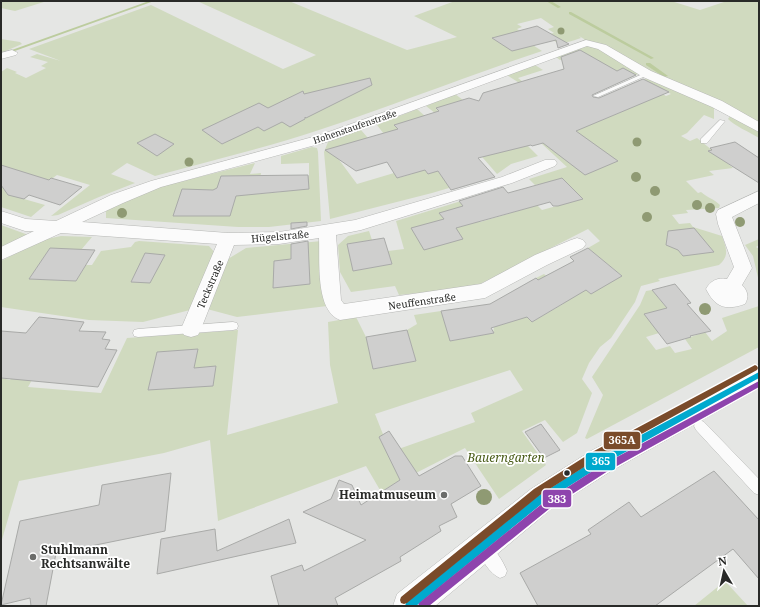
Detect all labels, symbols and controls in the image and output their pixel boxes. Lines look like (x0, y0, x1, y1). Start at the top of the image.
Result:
street label: Hohenstaufenstraße (311, 106, 399, 147)
street label: Hügelstraße (250, 226, 310, 246)
street label: Teckstraße (193, 257, 227, 311)
street label: Neuffenstraße (387, 289, 457, 313)
line badge: 365A (603, 431, 641, 450)
text: 365A (609, 432, 636, 447)
park label: Bauerngarten (466, 449, 545, 466)
line badge: 365 (585, 452, 616, 471)
text: 365 (592, 453, 610, 468)
unlabelled marker (562, 468, 572, 478)
place label: Heimatmuseum (339, 486, 436, 503)
line badge: 383 (542, 489, 572, 508)
marker: Heimatmuseum (439, 490, 449, 500)
text: 383 (548, 491, 566, 506)
place label: Stuhlmann Rechtsanwälte (41, 541, 130, 572)
north arrow (704, 551, 744, 591)
marker: Stuhlmann Rechtsanwälte (28, 552, 38, 562)
text: N (717, 552, 728, 569)

